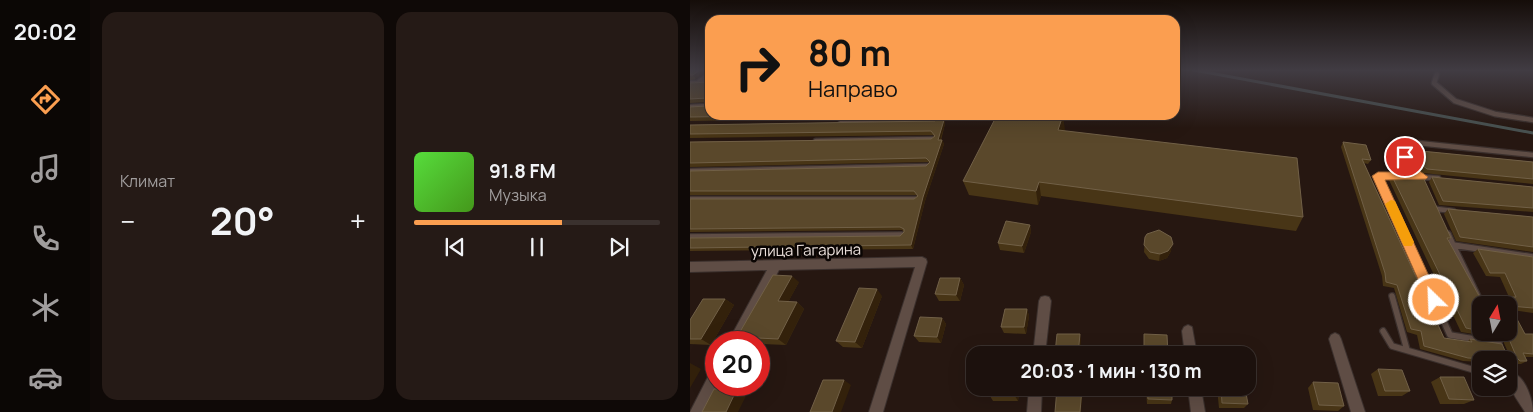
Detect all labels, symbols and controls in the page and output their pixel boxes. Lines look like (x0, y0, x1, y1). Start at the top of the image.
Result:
text: 20:02 (14, 17, 76, 47)
text: 80 m (808, 29, 891, 77)
icon: right (725, 35, 790, 100)
text: Направо (808, 74, 898, 104)
icon: directions (28, 82, 63, 117)
pin (1384, 136, 1426, 178)
icon: arrive (1391, 143, 1419, 171)
icon: music (28, 151, 63, 186)
text: 91.8 FM (489, 158, 556, 184)
text: Климат (120, 170, 175, 192)
text: Музыка (489, 184, 547, 206)
text: 20° (210, 194, 275, 246)
text: − (120, 202, 135, 240)
text: + (350, 202, 366, 240)
icon: phone (28, 221, 63, 256)
icon: previous (441, 233, 469, 261)
icon: pause (523, 233, 551, 261)
icon: next (605, 233, 633, 261)
street label: улица Гагарина (751, 239, 861, 261)
position arrow (1407, 273, 1459, 325)
icon: climate (28, 290, 63, 325)
north arrow (1472, 296, 1518, 341)
map controls (1472, 296, 1517, 396)
speed limit sign: 20 (705, 331, 770, 396)
button: layers (1472, 351, 1517, 396)
text: 20:03 · 1 мин · 130 m (1020, 358, 1202, 384)
icon: car (28, 360, 63, 395)

